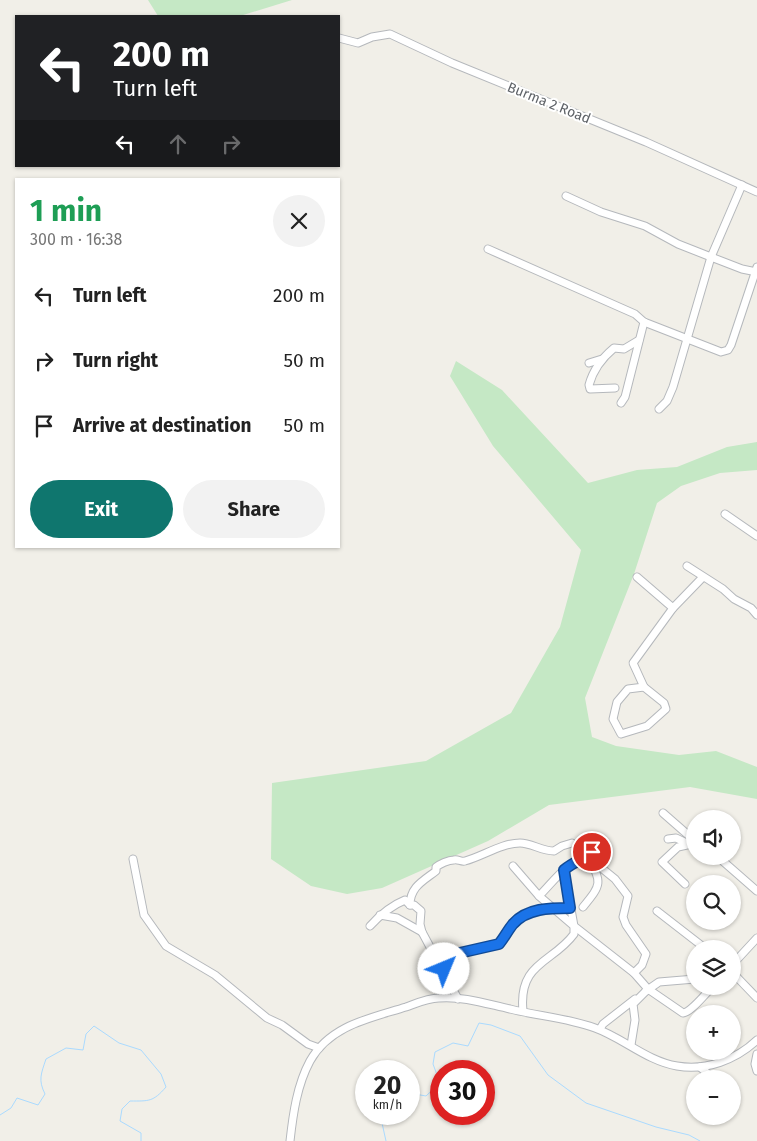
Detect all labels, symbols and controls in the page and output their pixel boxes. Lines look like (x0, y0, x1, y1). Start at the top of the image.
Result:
text: 200 m (113, 33, 210, 75)
icon: left (30, 35, 95, 100)
text: Turn left (113, 75, 197, 102)
street label: Burma 2 Road (505, 79, 593, 127)
icon: left (111, 130, 139, 158)
icon: ahead (164, 130, 192, 158)
icon: right (217, 130, 245, 158)
text: 1 min (30, 193, 102, 229)
button: close (273, 195, 325, 247)
text: 300 m · 16:38 (30, 230, 122, 249)
icon: left (30, 282, 58, 310)
text: Turn left (73, 284, 147, 307)
text: 200 m (273, 284, 325, 307)
icon: right (30, 347, 58, 375)
text: Turn right (73, 349, 158, 372)
text: 50 m (284, 349, 325, 372)
icon: arrive (30, 412, 58, 440)
text: Arrive at destination (73, 414, 252, 437)
text: 50 m (284, 414, 325, 437)
button: Exit (30, 480, 173, 538)
button: Share (183, 480, 325, 538)
map controls (686, 810, 741, 1125)
button: sound (686, 810, 741, 865)
pin (571, 831, 613, 873)
icon: arrive (578, 838, 606, 866)
button: search (686, 875, 741, 930)
button: layers (686, 940, 741, 995)
position arrow (417, 942, 469, 994)
button: + (686, 1005, 741, 1060)
speed limit sign: 30 (430, 1060, 495, 1125)
button: − (686, 1070, 741, 1125)
text: 20 (374, 1071, 401, 1101)
text: km/h (373, 1098, 402, 1112)

